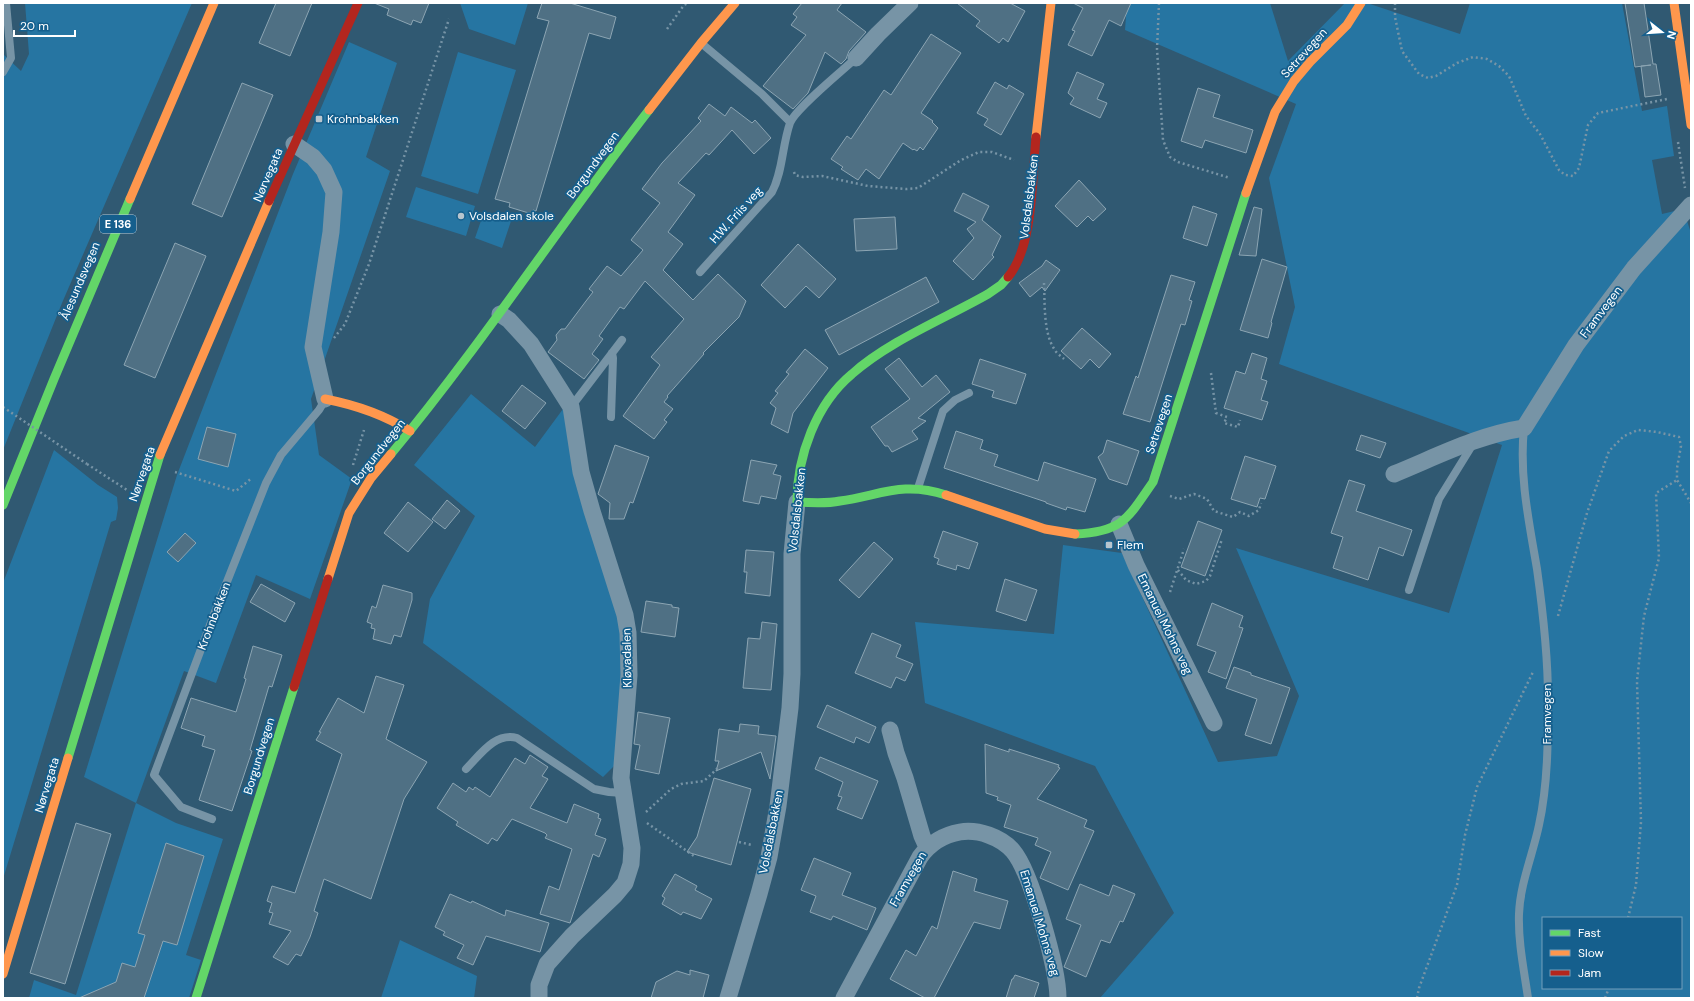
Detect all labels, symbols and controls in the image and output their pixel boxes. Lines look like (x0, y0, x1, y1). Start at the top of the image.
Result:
scale bar (14, 12, 75, 38)
north arrow (1642, 12, 1682, 52)
text: 20 m (20, 18, 49, 34)
street label: Setrevegen (1277, 25, 1331, 81)
text: N (1664, 29, 1679, 41)
place label: Krohnbakken (327, 111, 399, 127)
marker: Krohnbakken (314, 114, 324, 124)
street label: Borgundvegen (563, 128, 623, 202)
street label: Nørvegata (250, 146, 286, 204)
street label: Volsdalsbakken (1016, 154, 1042, 240)
street label: H.W. Friis veg (706, 183, 766, 247)
place label: Volsdalen skole (469, 208, 554, 224)
marker: Volsdalen skole (456, 211, 466, 221)
road number: E 136 (100, 215, 136, 233)
street label: Ålesundsvegen (56, 239, 104, 323)
street label: Framvegen (1576, 283, 1626, 341)
street label: Setrevegen (1142, 392, 1176, 456)
street label: Borgundvegen (347, 416, 409, 488)
street label: Nørvegata (125, 444, 159, 504)
street label: Volsdalsbakken (785, 467, 809, 553)
place label: Flem (1117, 537, 1144, 553)
marker: Flem (1104, 540, 1114, 550)
street label: Emanuel Mohns veg (1134, 571, 1196, 677)
street label: Krohnbakken (194, 580, 234, 652)
street label: Kløvadalen (618, 628, 636, 688)
street label: Framvegen (1539, 683, 1555, 744)
street label: Borgundvegen (240, 716, 278, 796)
street label: Nørvegata (31, 755, 63, 815)
street label: Volsdalsbakken (755, 789, 787, 875)
street label: Framvegen (886, 849, 930, 909)
street label: Emanuel Mohns veg (1016, 868, 1064, 978)
legend (1542, 917, 1682, 989)
text: Fast (1578, 925, 1601, 941)
text: Slow (1578, 945, 1604, 961)
text: Jam (1578, 965, 1601, 981)

